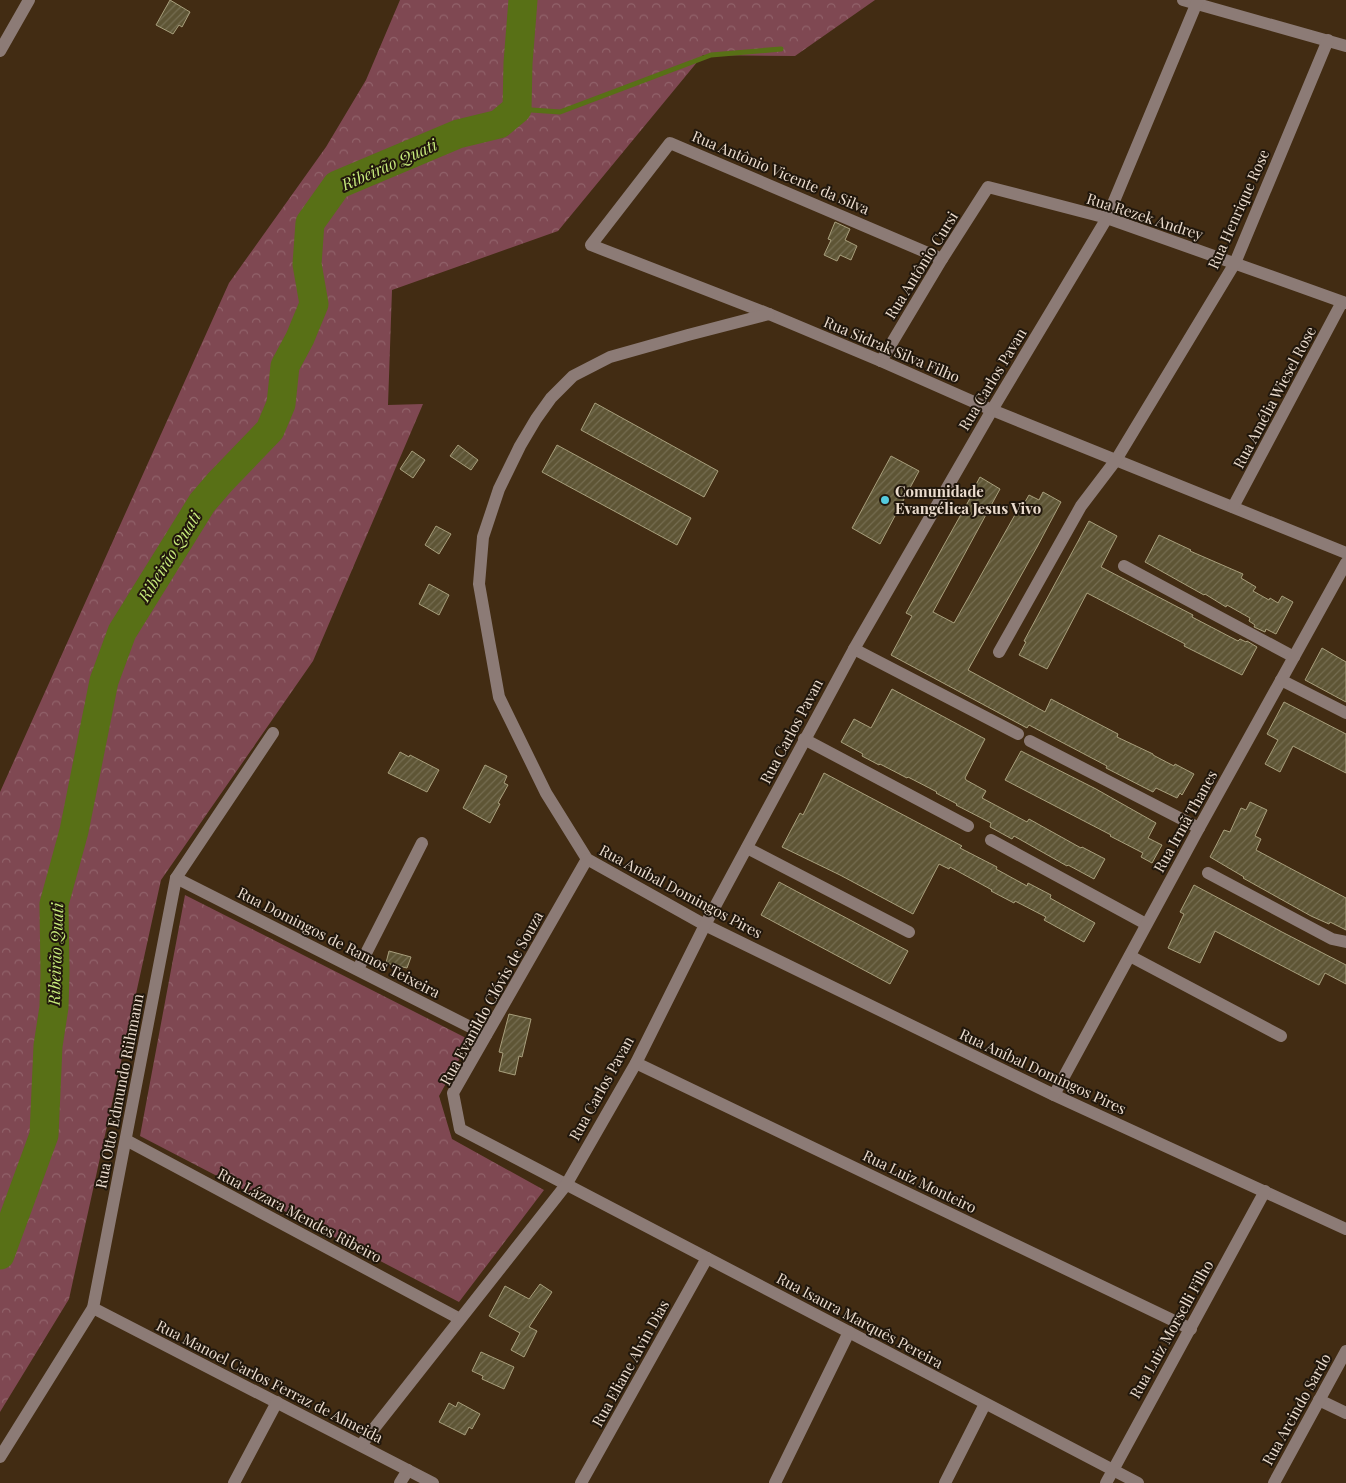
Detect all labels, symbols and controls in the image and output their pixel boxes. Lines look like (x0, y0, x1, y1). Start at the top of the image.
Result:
street label: Rua Antônio Vicente da Silva (689, 126, 873, 219)
water label: Ribeirão Quati (337, 133, 441, 195)
street label: Rua Henrique Rose (1203, 146, 1273, 272)
street label: Rua Rezek Andrey (1084, 188, 1206, 244)
street label: Rua Antônio Cursi (880, 207, 962, 322)
street label: Rua Sidrak Silva Filho (821, 311, 963, 387)
street label: Rua Amélia Wiesel Rose (1228, 322, 1320, 472)
street label: Rua Carlos Pavan (954, 324, 1031, 434)
place label: Comunidade Evangélica Jesus Vivo (895, 481, 1041, 518)
marker: Comunidade Evangélica Jesus Vivo (879, 494, 891, 506)
water label: Ribeirão Quati (132, 506, 206, 606)
street label: Rua Carlos Pavan (755, 675, 827, 787)
street label: Rua Irmã Thanes (1149, 766, 1221, 876)
street label: Rua Aníbal Domingos Pires (596, 840, 766, 942)
street label: Rua Domingos de Ramos Teixeira (234, 882, 444, 1002)
water label: Ribeirão Quati (43, 901, 67, 1007)
street label: Rua Evanildo Clóvis de Souza (435, 907, 547, 1089)
street label: Rua Otto Edmundo Riihmann (90, 992, 148, 1190)
street label: Rua Aníbal Domingos Pires (957, 1024, 1129, 1118)
street label: Rua Carlos Pavan (564, 1032, 638, 1144)
street label: Rua Luiz Monteiro (860, 1145, 980, 1217)
street label: Rua Lázara Mendes Ribeiro (214, 1163, 386, 1267)
street label: Rua Luiz Morselli Filho (1125, 1256, 1217, 1402)
street label: Rua Isaura Marquês Pereira (773, 1268, 947, 1373)
street label: Rua Eliane Alvin Dias (587, 1296, 673, 1430)
street label: Rua Manoel Carlos Ferraz de Almeida (153, 1315, 387, 1447)
street label: Rua Arcindo Sardo (1257, 1350, 1335, 1468)

